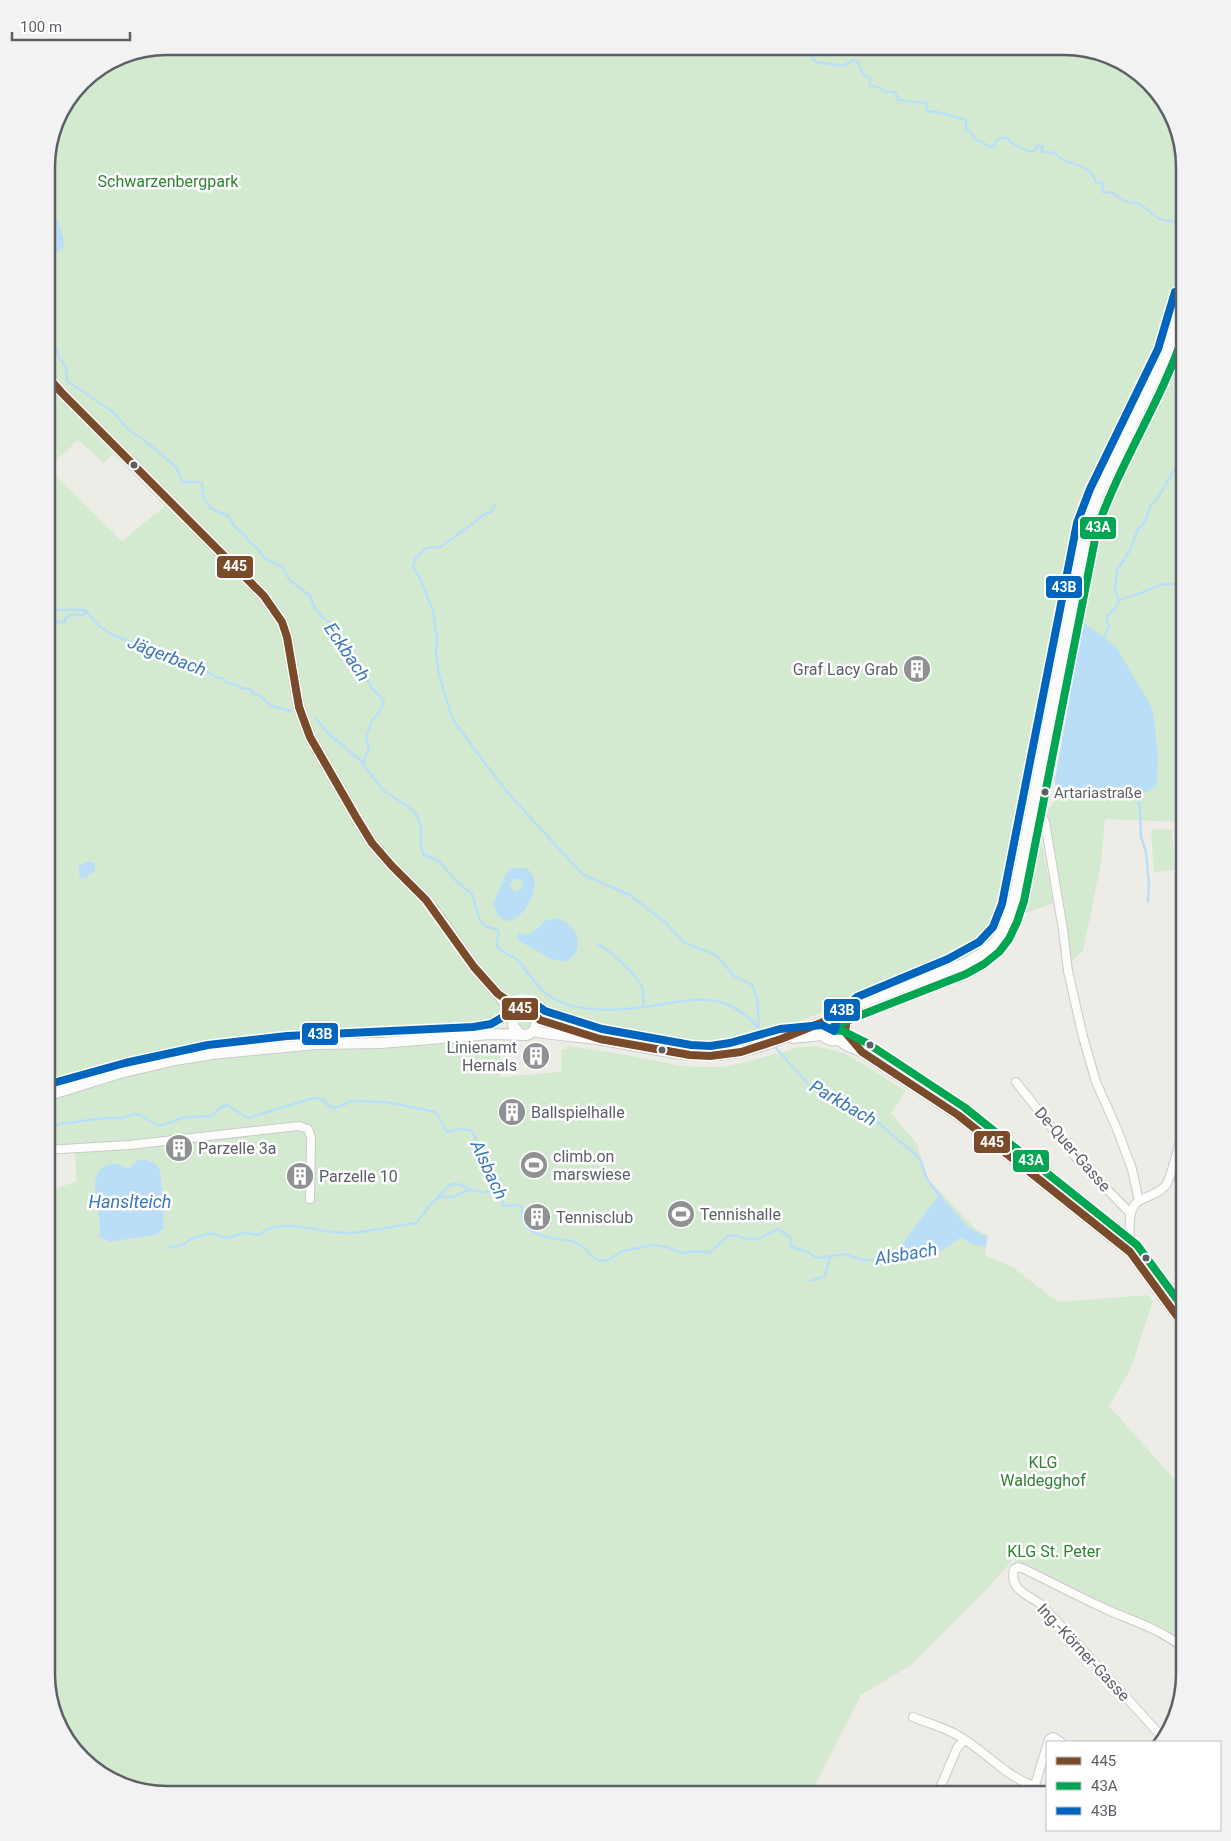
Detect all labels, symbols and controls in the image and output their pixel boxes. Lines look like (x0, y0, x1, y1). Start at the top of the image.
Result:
scale bar (12, 10, 130, 42)
text: 100 m (20, 18, 62, 36)
park label: Schwarzenbergpark (98, 172, 239, 191)
unlabelled marker (129, 460, 139, 470)
line badge: 43A (1079, 516, 1117, 540)
text: 43A (1085, 519, 1111, 535)
line badge: 445 (216, 555, 254, 579)
text: 445 (223, 558, 247, 574)
line badge: 43B (1045, 575, 1083, 599)
text: 43B (1052, 579, 1077, 595)
water label: Eckbach (320, 619, 375, 685)
water label: Jägerbach (125, 631, 209, 680)
building icon: Graf Lacy Grab (902, 654, 932, 684)
place label: Graf Lacy Grab (793, 660, 898, 679)
place label: Artariastraße (1054, 784, 1142, 802)
marker: Artariastraße (1040, 787, 1050, 797)
line badge: 445 (501, 997, 539, 1021)
line badge: 43B (823, 998, 861, 1022)
text: 445 (508, 1000, 532, 1016)
text: 43B (830, 1002, 855, 1018)
line badge: 43B (301, 1022, 339, 1046)
text: 43B (308, 1026, 333, 1042)
place label: Linienamt Hernals (446, 1038, 517, 1075)
unlabelled marker (865, 1040, 875, 1050)
building icon: Linienamt Hernals (521, 1041, 551, 1071)
unlabelled marker (657, 1045, 667, 1055)
water label: Parkbach (806, 1075, 880, 1130)
building icon: Ballspielhalle (497, 1097, 527, 1127)
place label: Ballspielhalle (531, 1103, 625, 1122)
street label: De-Quer-Gasse (1031, 1103, 1115, 1196)
line badge: 445 (973, 1130, 1011, 1154)
building icon: Parzelle 3a (164, 1133, 194, 1163)
text: 445 (980, 1134, 1004, 1150)
water label: Alsbach (466, 1136, 512, 1203)
place label: Parzelle 3a (198, 1139, 276, 1158)
place label: climb.on marswiese (553, 1147, 631, 1184)
line badge: 43A (1012, 1149, 1050, 1173)
sports icon: climb.on marswiese (519, 1150, 549, 1180)
text: 43A (1018, 1152, 1044, 1168)
building icon: Parzelle 10 (285, 1161, 315, 1191)
place label: Parzelle 10 (319, 1167, 398, 1186)
water label: Hanslteich (89, 1191, 171, 1212)
sports icon: Tennishalle (666, 1199, 696, 1229)
building icon: Tennisclub (522, 1202, 552, 1232)
place label: Tennishalle (700, 1205, 781, 1224)
place label: Tennisclub (556, 1208, 633, 1227)
water label: Alsbach (872, 1238, 939, 1269)
unlabelled marker (1141, 1253, 1151, 1263)
park label: KLG Waldegghof (1000, 1453, 1086, 1490)
park label: KLG St. Peter (1007, 1542, 1101, 1561)
street label: Ing.-Körner-Gasse (1033, 1599, 1134, 1705)
legend (1046, 1741, 1221, 1831)
text: 445 (1091, 1752, 1116, 1770)
text: 43A (1091, 1777, 1118, 1795)
text: 43B (1091, 1802, 1117, 1820)

